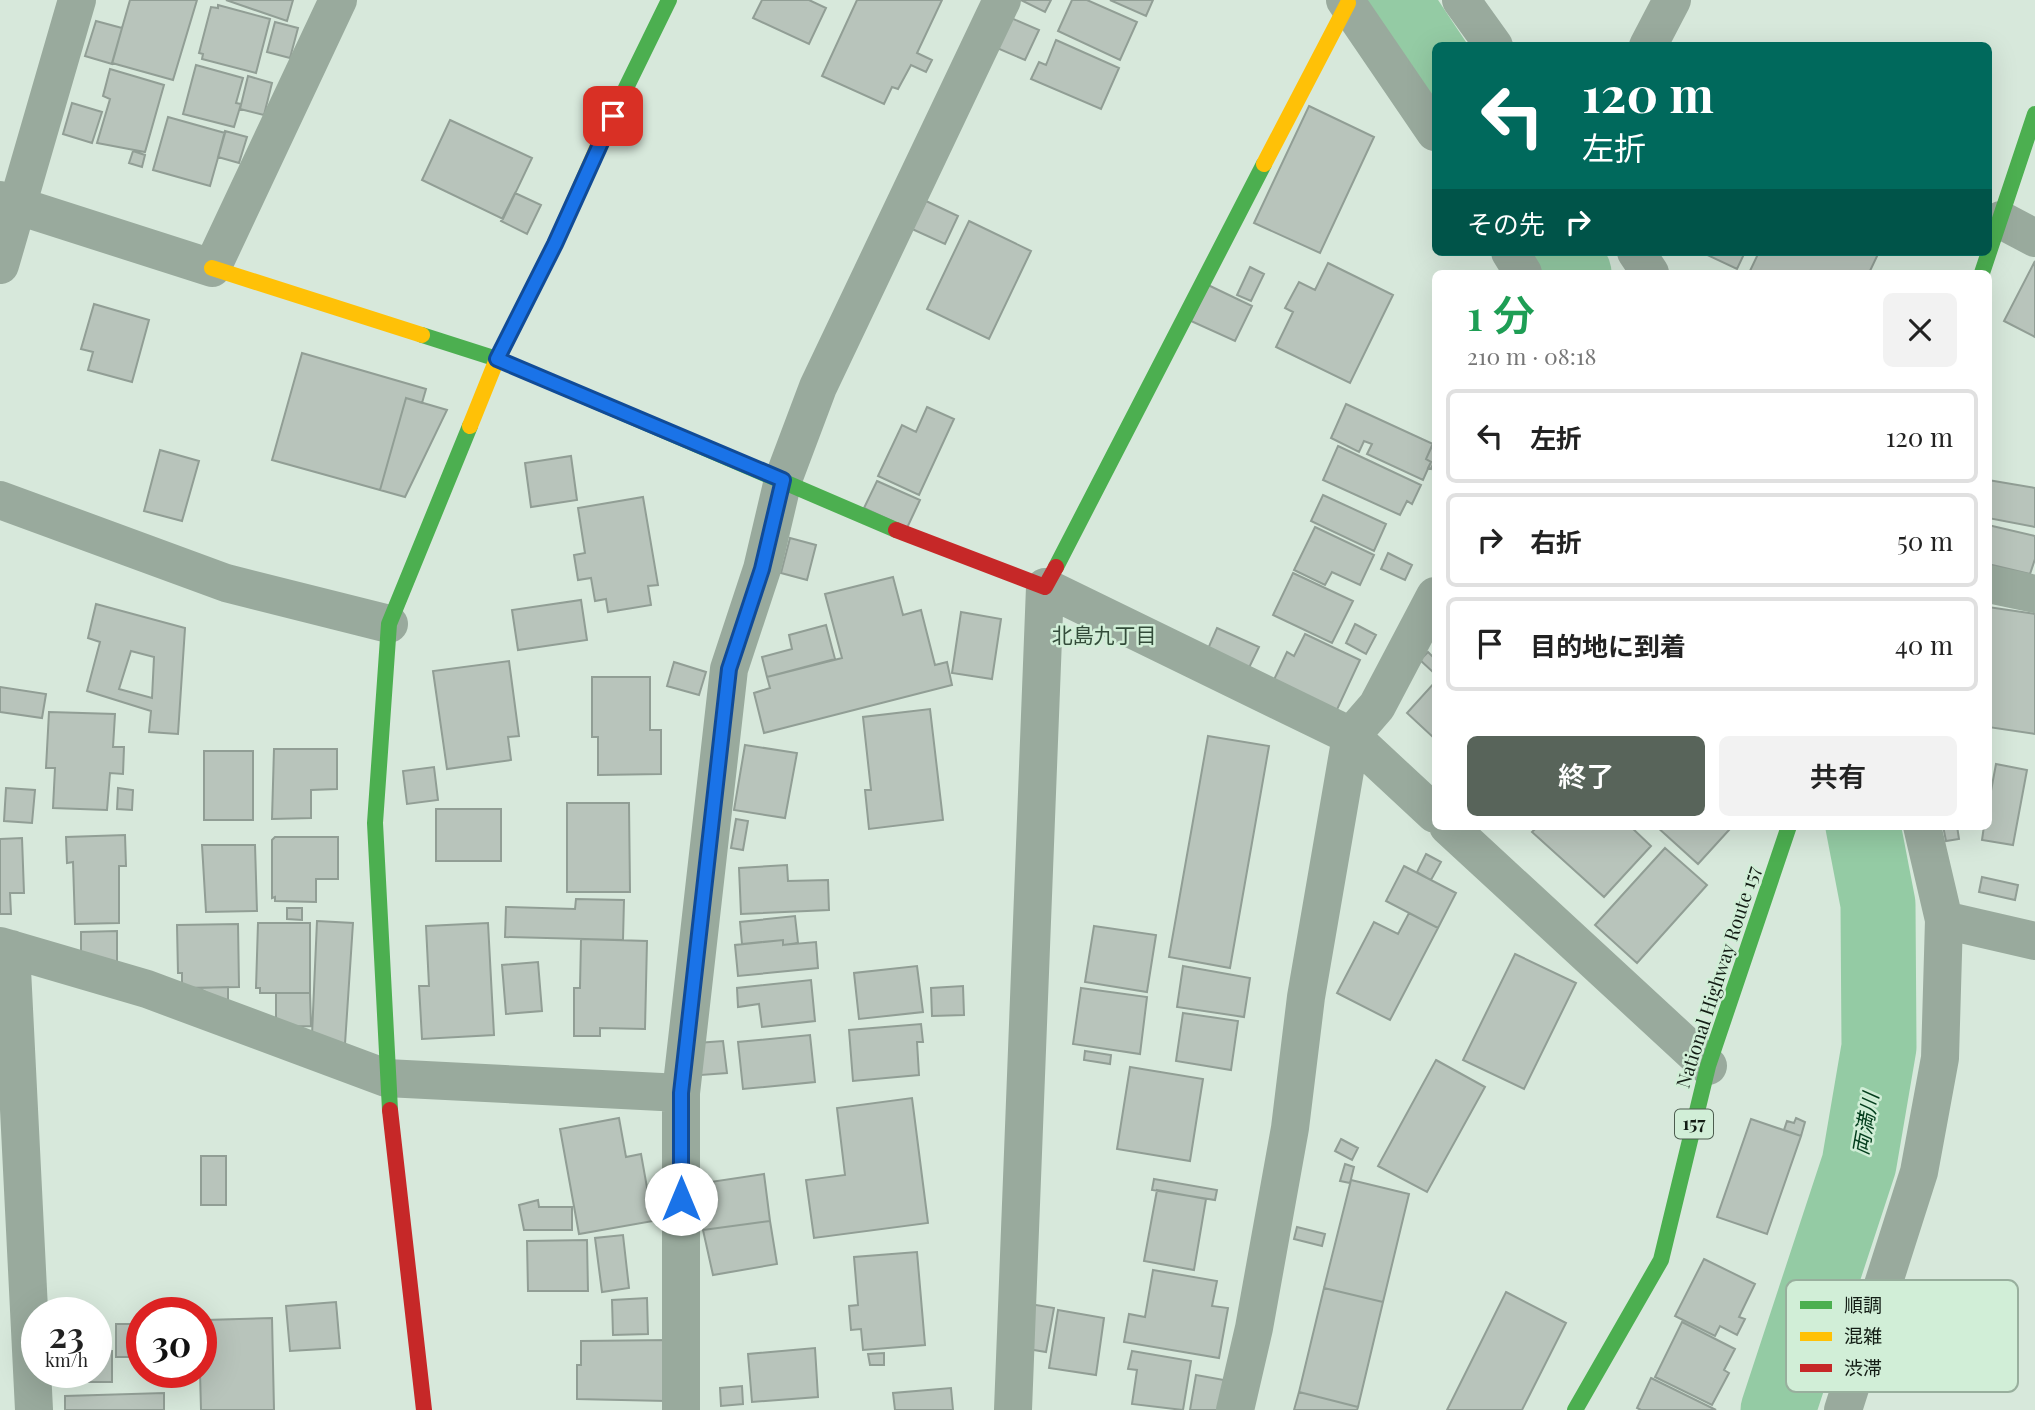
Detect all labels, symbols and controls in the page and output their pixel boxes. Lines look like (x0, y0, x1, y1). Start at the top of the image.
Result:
text: 120 m (1582, 60, 1714, 125)
icon: left (1467, 70, 1558, 161)
pin (583, 86, 643, 146)
icon: arrive (594, 97, 632, 135)
text: 左折 (1582, 125, 1646, 168)
icon: right (1559, 203, 1597, 241)
text: その先 (1467, 206, 1545, 241)
text: 1 分 (1467, 286, 1535, 342)
button: close (1883, 293, 1957, 367)
text: 210 m · 08:18 (1467, 340, 1596, 371)
icon: left (1471, 417, 1509, 455)
text: 120 m (1886, 419, 1953, 454)
text: 左折 (1530, 420, 1582, 455)
icon: right (1471, 521, 1509, 559)
text: 50 m (1897, 523, 1953, 558)
text: 右折 (1530, 524, 1582, 559)
district label: 北島九丁目 (1052, 620, 1157, 648)
icon: arrive (1471, 625, 1509, 663)
text: 40 m (1895, 627, 1953, 662)
text: 目的地に到着 (1530, 628, 1686, 663)
button: 終了 (1467, 736, 1705, 816)
button: 共有 (1719, 736, 1957, 816)
street label: National Highway Route 157 (1669, 862, 1765, 1091)
water label: 両満川 (1845, 1088, 1884, 1157)
road number: 157 (1675, 1110, 1713, 1139)
position arrow (644, 1162, 718, 1236)
legend (1786, 1280, 2018, 1392)
text: 順調 (1844, 1291, 1882, 1317)
speed limit sign: 30 (126, 1297, 217, 1388)
text: 23 (49, 1310, 84, 1357)
text: 混雑 (1844, 1322, 1882, 1348)
text: km/h (45, 1348, 88, 1372)
text: 渋滞 (1844, 1354, 1882, 1380)

